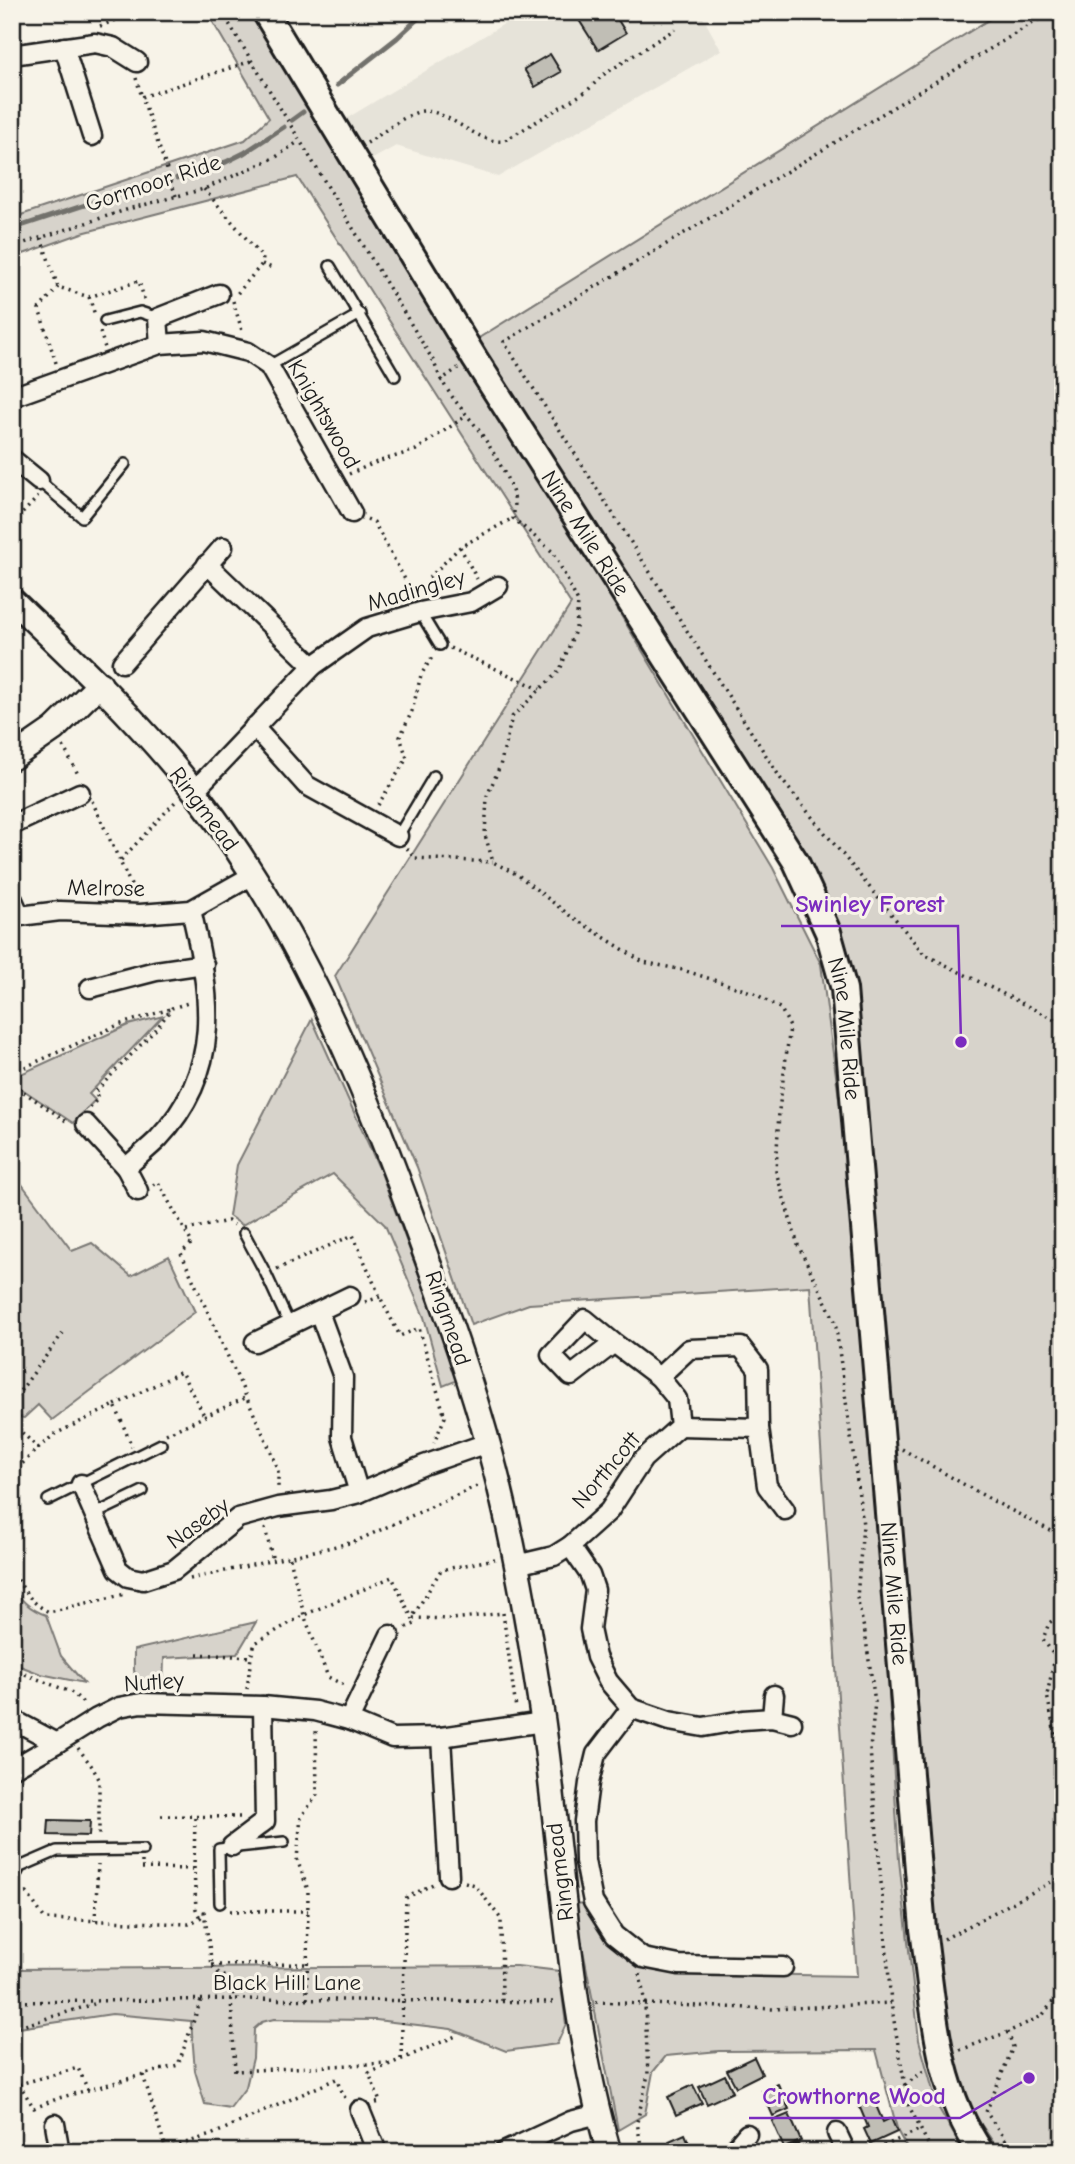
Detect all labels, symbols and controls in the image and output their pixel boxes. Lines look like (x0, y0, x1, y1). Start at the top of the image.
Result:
street label: Gormoor Ride (82, 148, 224, 218)
street label: Knightswood (282, 355, 366, 473)
street label: Nine Mile Ride (536, 465, 636, 601)
street label: Madingley (364, 563, 469, 617)
street label: Ringmead (164, 762, 244, 856)
street label: Melrose (67, 874, 145, 902)
callout: Swinley Forest (781, 881, 958, 926)
text: Swinley Forest (796, 890, 946, 918)
street label: Nine Mile Ride (822, 954, 867, 1101)
street label: Ringmead (419, 1267, 477, 1369)
street label: Northcott (566, 1425, 647, 1514)
street label: Naseby (162, 1491, 235, 1555)
street label: Nine Mile Ride (875, 1521, 914, 1666)
street label: Nutley (123, 1666, 186, 1698)
street label: Ringmead (541, 1821, 579, 1923)
street label: Black Hill Lane (213, 1969, 361, 1996)
callout: Crowthorne Wood (749, 2073, 960, 2118)
text: Crowthorne Wood (762, 2082, 946, 2110)

